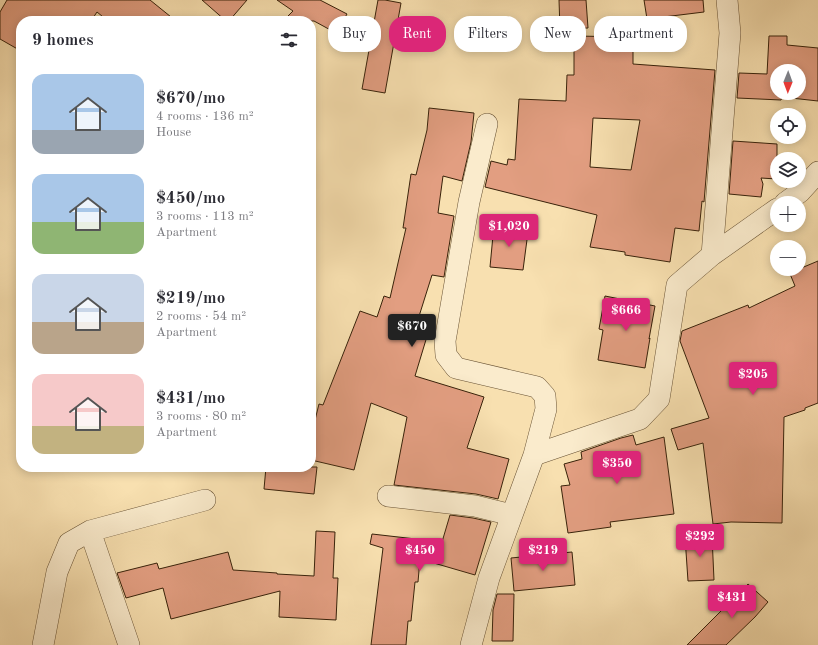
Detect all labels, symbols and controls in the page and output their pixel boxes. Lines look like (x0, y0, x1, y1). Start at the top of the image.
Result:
chip: Buy (328, 16, 381, 52)
chip: Rent (389, 16, 446, 52)
chip: Filters (454, 16, 522, 52)
chip: New (530, 16, 586, 52)
chip: Apartment (594, 16, 687, 52)
icon: filters (278, 29, 300, 51)
text: 9 homes (32, 32, 94, 49)
north arrow (770, 64, 806, 100)
map controls (770, 64, 806, 276)
icon: home (64, 90, 112, 138)
text: $670/mo (156, 90, 225, 107)
button: locate (770, 108, 806, 144)
text: 4 rooms · 136 m² (156, 110, 254, 123)
text: House (156, 126, 191, 139)
button: layers (770, 152, 806, 188)
icon: home (64, 190, 112, 238)
text: $450/mo (156, 190, 225, 207)
button: + (770, 196, 806, 232)
text: 3 rooms · 113 m² (156, 210, 254, 223)
pin: $1,020 (476, 214, 542, 248)
text: $1,020 (488, 220, 530, 233)
text: Apartment (156, 226, 217, 239)
button: − (770, 240, 806, 276)
icon: home (64, 290, 112, 338)
text: $219/mo (156, 290, 225, 307)
pin: $666 (602, 298, 650, 332)
text: $666 (611, 304, 641, 317)
text: 2 rooms · 54 m² (156, 310, 246, 323)
pin: $670 (388, 314, 436, 348)
text: $670 (397, 320, 427, 333)
text: Apartment (156, 326, 217, 339)
pin: $205 (729, 362, 777, 396)
text: $205 (738, 368, 768, 381)
icon: home (64, 390, 112, 438)
text: $431/mo (156, 390, 225, 407)
text: 3 rooms · 80 m² (156, 410, 246, 423)
text: Apartment (156, 426, 217, 439)
pin: $350 (593, 451, 641, 485)
text: $350 (602, 457, 632, 470)
pin: $292 (676, 524, 724, 558)
text: $292 (685, 530, 715, 543)
pin: $450 (396, 538, 444, 572)
pin: $219 (519, 538, 567, 572)
text: $450 (405, 544, 435, 557)
text: $219 (528, 544, 558, 557)
pin: $431 (708, 585, 756, 619)
text: $431 (717, 591, 747, 604)

